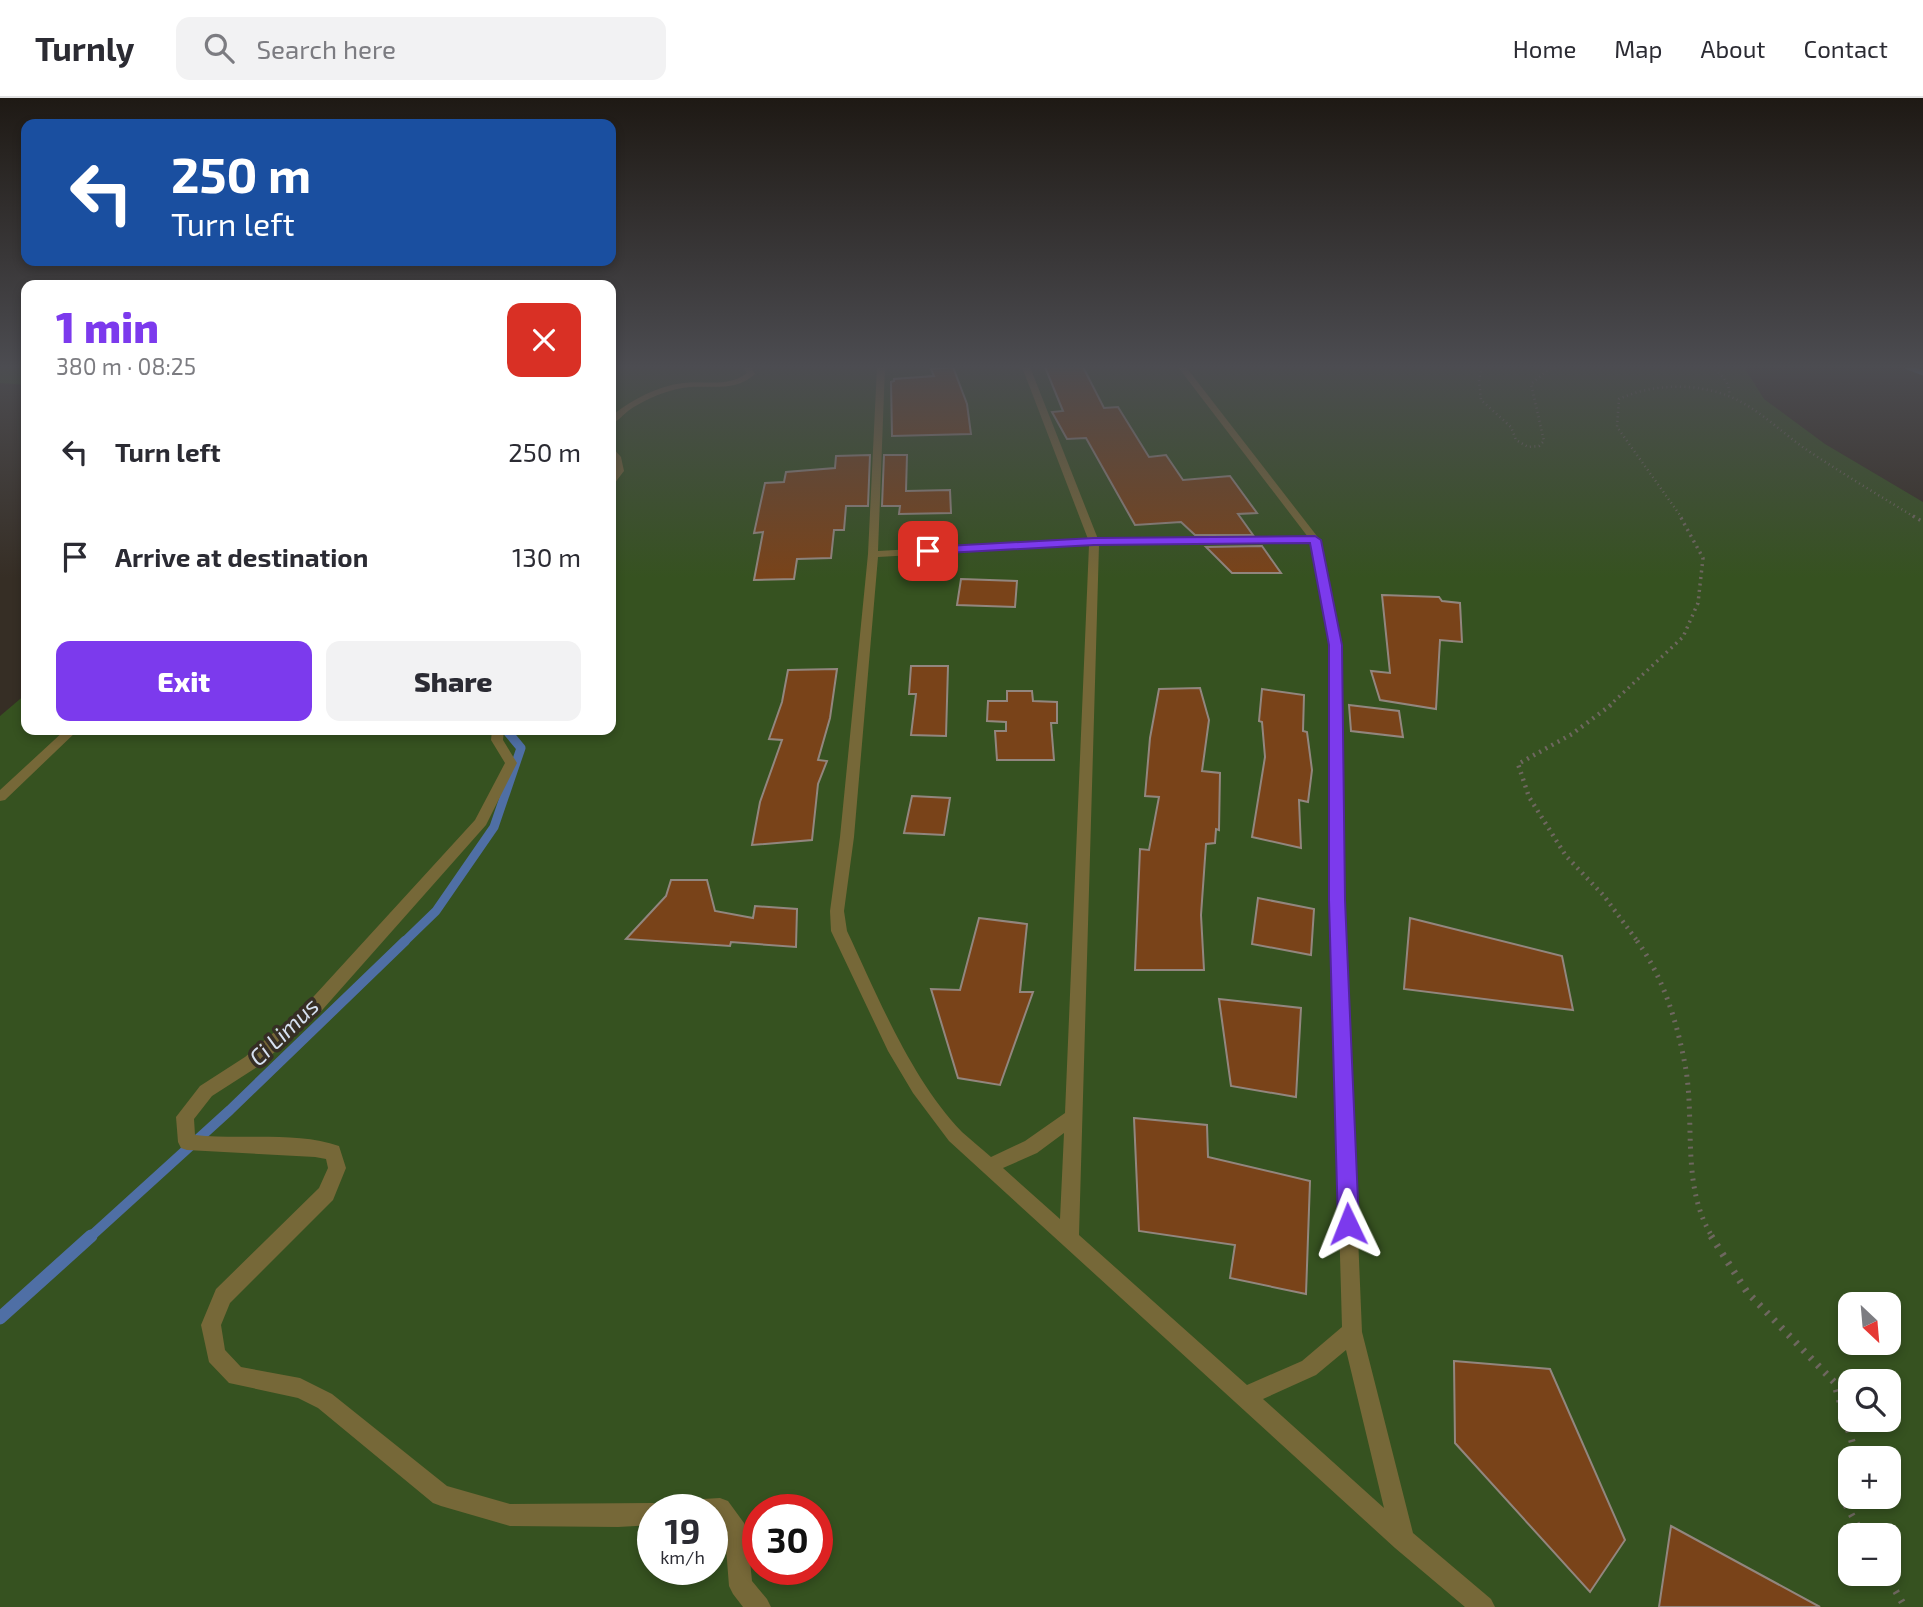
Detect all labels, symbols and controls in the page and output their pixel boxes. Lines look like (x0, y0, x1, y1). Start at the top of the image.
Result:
search box (176, 17, 666, 80)
text: Turnly (35, 28, 134, 68)
icon: search (200, 29, 238, 67)
text: Search here (256, 33, 396, 64)
text: Home (1513, 34, 1576, 63)
text: Map (1614, 34, 1662, 63)
text: About (1700, 34, 1766, 63)
text: Contact (1804, 34, 1888, 63)
text: 250 m (171, 144, 311, 203)
icon: left (56, 147, 147, 238)
text: Turn left (171, 204, 295, 242)
text: 1 min (56, 301, 159, 351)
button: close (507, 303, 581, 377)
text: 380 m · 08:25 (56, 352, 196, 380)
icon: left (56, 433, 94, 471)
text: Turn left (115, 436, 221, 467)
text: 250 m (508, 436, 581, 467)
pin (898, 521, 958, 581)
icon: arrive (909, 532, 947, 570)
icon: arrive (56, 538, 94, 576)
text: Arrive at destination (115, 541, 368, 572)
text: 130 m (512, 541, 581, 572)
button: Exit (56, 641, 312, 721)
button: Share (326, 641, 581, 721)
water label: Ci Limus (243, 991, 324, 1071)
position arrow (1311, 1187, 1385, 1261)
north arrow (1838, 1292, 1900, 1354)
map controls (1838, 1292, 1901, 1586)
button: search (1838, 1369, 1901, 1432)
button: + (1838, 1446, 1901, 1509)
speed limit sign: 30 (742, 1494, 833, 1585)
text: 19 (665, 1509, 700, 1551)
button: − (1838, 1523, 1901, 1586)
text: km/h (660, 1546, 705, 1568)

